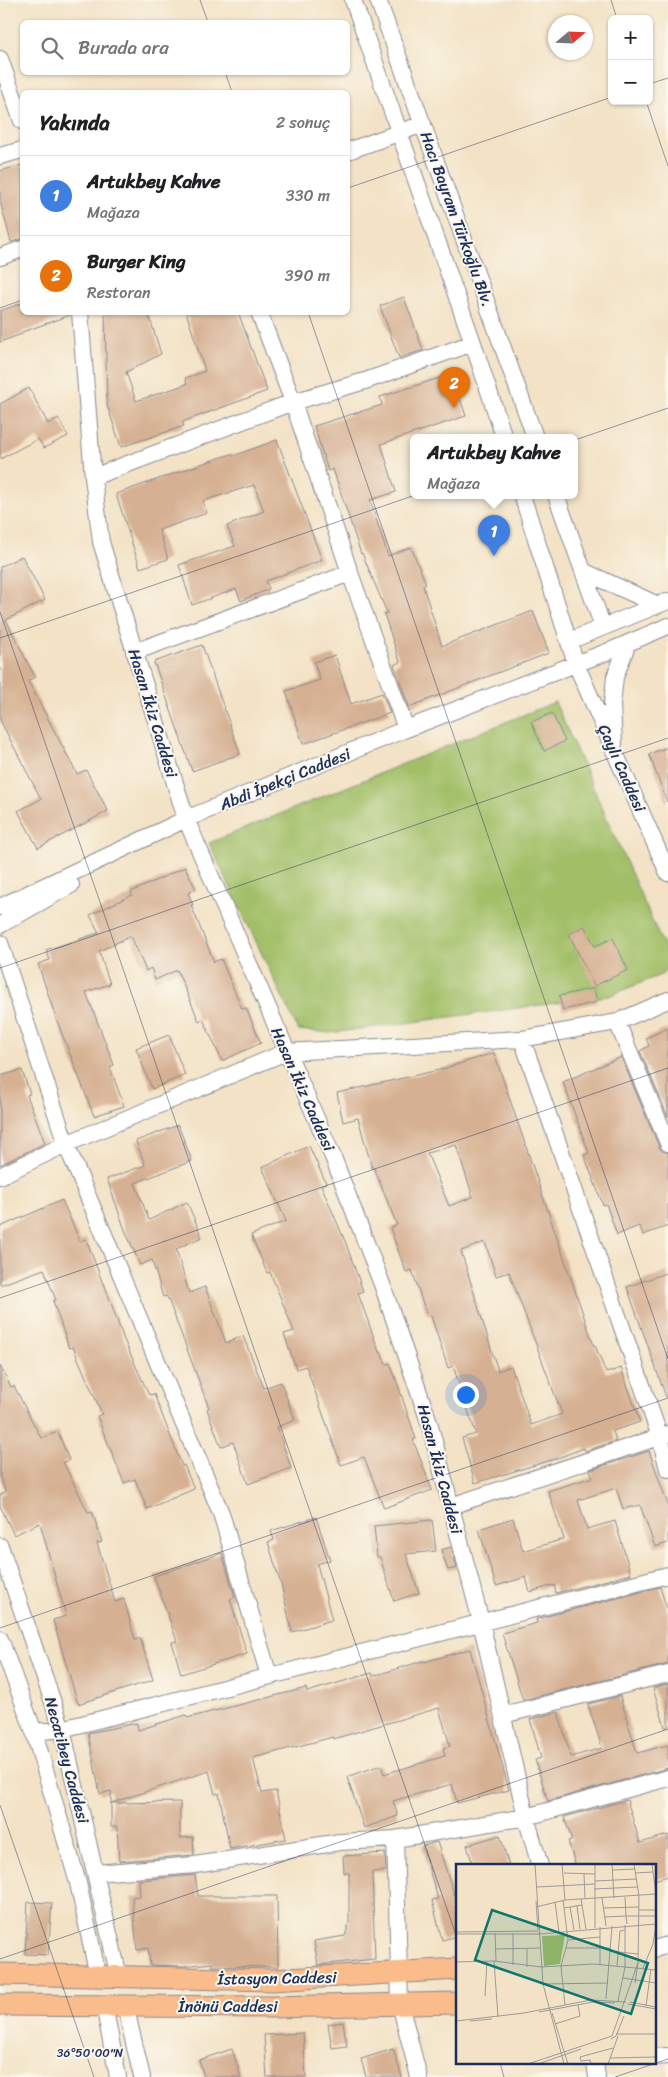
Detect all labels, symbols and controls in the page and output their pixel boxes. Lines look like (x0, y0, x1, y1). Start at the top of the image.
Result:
north arrow (548, 15, 593, 60)
map controls (608, 15, 653, 105)
button: + (608, 15, 653, 60)
search box (20, 20, 350, 75)
text: Burada ara (78, 31, 169, 64)
icon: search (38, 34, 66, 62)
button: − (608, 60, 653, 105)
text: Yakında (40, 104, 110, 142)
text: 2 sonuç (276, 108, 330, 137)
street label: Hacı Bayram Türkoğlu Blv. (412, 127, 502, 311)
text: Artukbey Kahve (87, 165, 220, 198)
text: 1 (53, 181, 59, 210)
text: 330 m (286, 181, 330, 210)
text: Mağaza (87, 198, 140, 227)
text: Burger King (87, 245, 186, 278)
text: 2 (51, 261, 61, 290)
text: 390 m (285, 261, 330, 290)
text: Restoran (87, 278, 151, 307)
pin: 2 (438, 367, 470, 408)
popup (410, 434, 578, 499)
text: Artukbey Kahve (427, 436, 561, 469)
text: Mağaza (427, 469, 480, 498)
pin: 1 (478, 515, 510, 556)
street label: Hasan İkiz Caddesi (120, 645, 187, 782)
street label: Çaylı Caddesi (590, 719, 655, 817)
street label: Abdi İpekçi Caddesi (214, 739, 356, 819)
street label: Hasan İkiz Caddesi (263, 1022, 344, 1156)
your location (453, 1382, 479, 1408)
street label: Hasan İkiz Caddesi (409, 1401, 471, 1538)
street label: Necatibey Caddesi (36, 1693, 98, 1827)
inset map (456, 1864, 656, 2064)
street label: İstasyon Caddesi (216, 1962, 338, 1994)
street label: İnönü Caddesi (177, 1992, 278, 2021)
text: 36°50'00"N (57, 2042, 124, 2064)

